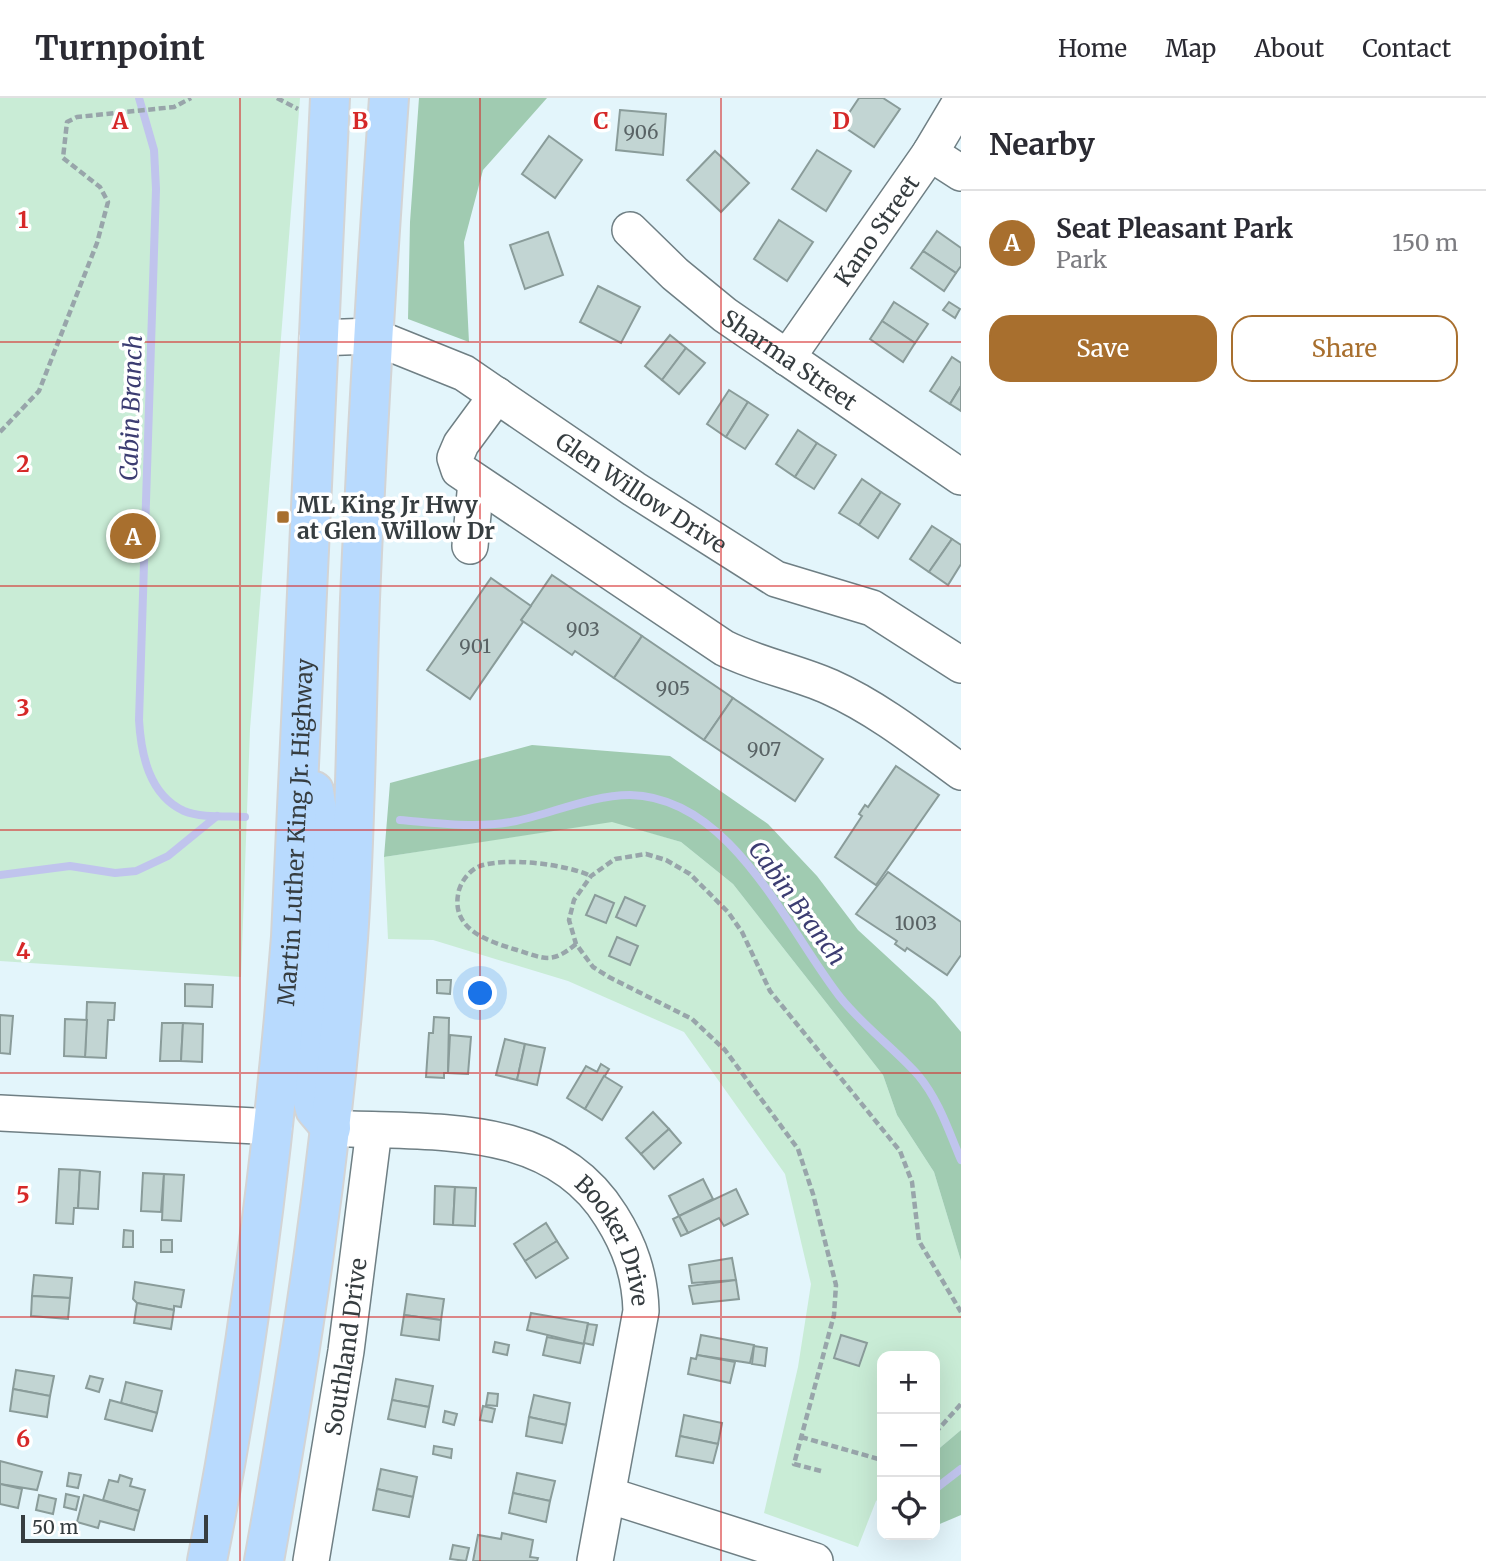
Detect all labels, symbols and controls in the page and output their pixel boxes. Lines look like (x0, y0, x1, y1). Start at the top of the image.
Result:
text: Turnpoint (35, 28, 205, 69)
text: Home (1058, 33, 1127, 64)
text: Map (1165, 33, 1216, 64)
text: About (1254, 33, 1324, 64)
text: Contact (1362, 33, 1451, 64)
text: A (111, 106, 129, 135)
text: B (352, 106, 368, 135)
text: C (593, 106, 609, 135)
text: D (832, 106, 850, 135)
house number: 906 (623, 120, 659, 144)
text: Nearby (989, 125, 1095, 163)
street label: Kano Street (828, 169, 925, 291)
text: 1 (18, 205, 29, 234)
text: Seat Pleasant Park (1056, 212, 1293, 245)
text: A (1004, 228, 1020, 257)
text: 150 m (1392, 228, 1458, 257)
text: Park (1056, 245, 1107, 274)
street label: Sharma Street (716, 303, 863, 416)
button: Save (989, 315, 1217, 382)
button: Share (1231, 315, 1458, 382)
water label: Cabin Branch (113, 334, 149, 482)
street label: Glen Willow Drive (550, 425, 732, 559)
text: 2 (16, 449, 30, 478)
place label: ML King Jr Hwy at Glen Willow Dr (297, 490, 495, 545)
marker: ML King Jr Hwy at Glen Willow Dr (275, 509, 291, 525)
pin: A (110, 510, 156, 562)
house number: 903 (566, 617, 600, 641)
house number: 901 (459, 634, 491, 658)
street label: Martin Luther King Jr. Highway (271, 657, 318, 1007)
house number: 905 (656, 676, 690, 700)
text: 3 (16, 693, 30, 722)
house number: 907 (747, 737, 781, 761)
water label: Cabin Branch (741, 835, 853, 971)
house number: 1003 (895, 911, 937, 935)
text: 4 (16, 936, 31, 965)
your location (463, 976, 497, 1010)
street label: Booker Drive (570, 1168, 655, 1307)
text: 5 (16, 1180, 30, 1209)
street label: Southland Drive (318, 1256, 372, 1438)
map controls (877, 1351, 940, 1540)
button: + (877, 1351, 940, 1414)
button: − (877, 1414, 940, 1477)
text: 6 (16, 1424, 30, 1453)
button: locate (877, 1477, 940, 1540)
scale bar (21, 1512, 208, 1544)
text: 50 m (32, 1515, 78, 1539)

